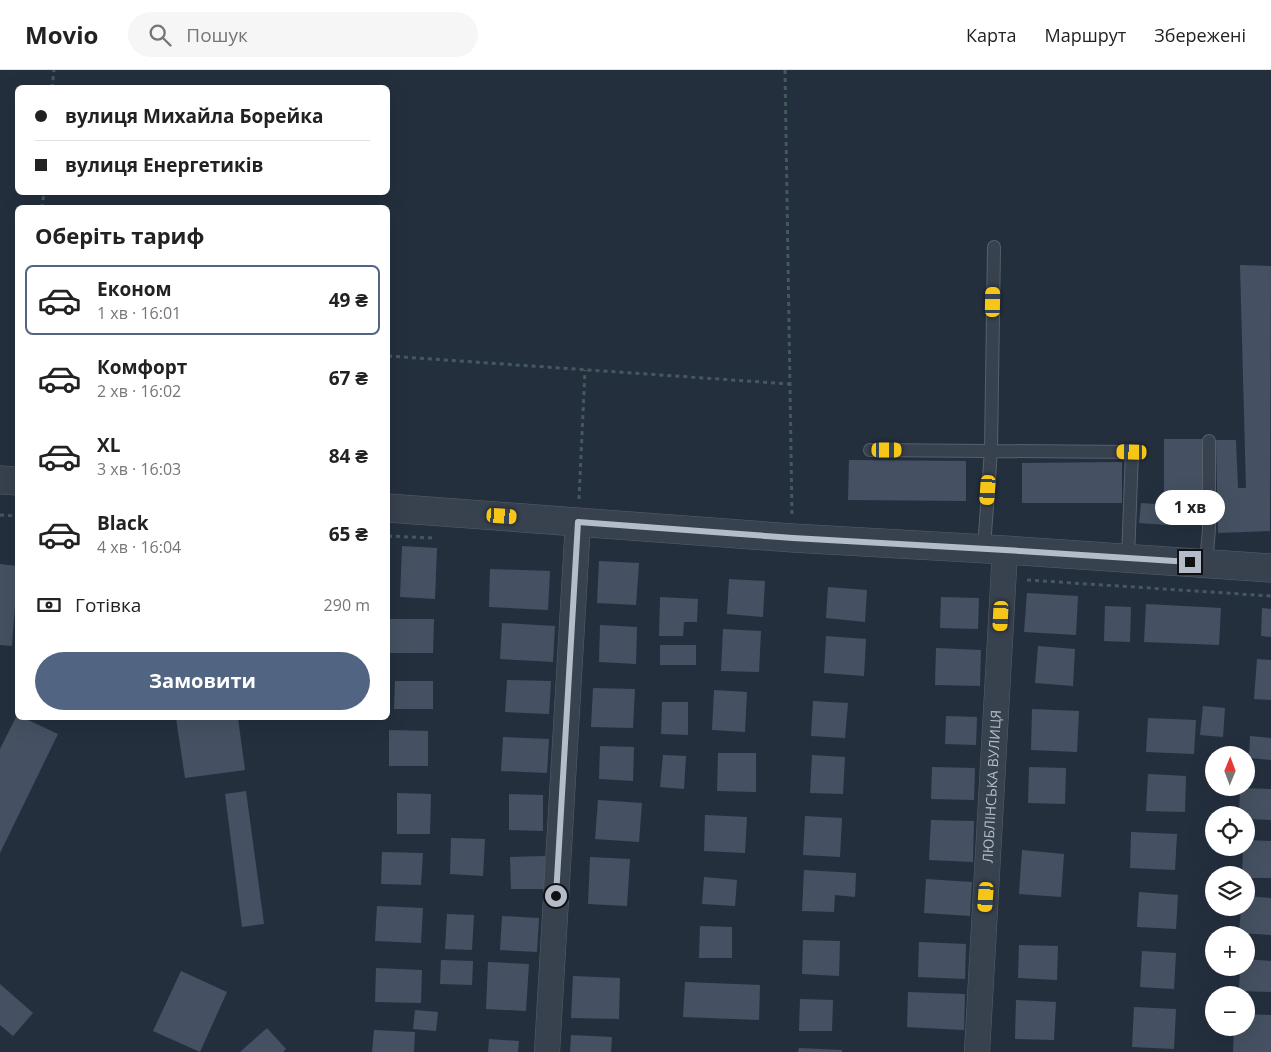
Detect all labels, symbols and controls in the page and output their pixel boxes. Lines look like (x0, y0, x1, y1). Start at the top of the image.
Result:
search box (128, 12, 478, 57)
text: Movio (25, 18, 98, 51)
icon: search (146, 21, 174, 49)
text: Пошук (186, 22, 248, 48)
text: Карта (966, 23, 1017, 47)
text: Маршрут (1045, 23, 1126, 47)
text: Збережені (1154, 23, 1246, 47)
text: вулиця Михайла Борейка (65, 103, 323, 129)
text: вулиця Енергетиків (65, 152, 263, 178)
text: Оберіть тариф (35, 220, 204, 250)
text: Економ (97, 276, 172, 302)
icon: car (37, 278, 82, 323)
text: 49 ₴ (329, 287, 368, 313)
car (985, 287, 1000, 317)
text: 1 хв · 16:01 (97, 302, 181, 324)
text: Комфорт (97, 354, 187, 380)
icon: car (37, 356, 82, 401)
text: 67 ₴ (329, 365, 368, 391)
text: 2 хв · 16:02 (97, 380, 181, 402)
text: XL (97, 432, 120, 458)
icon: car (37, 434, 82, 479)
text: 84 ₴ (329, 443, 368, 469)
car (872, 443, 902, 458)
car (1116, 444, 1147, 460)
text: 3 хв · 16:03 (97, 458, 181, 480)
car (979, 475, 996, 505)
callout: 1 хв (1155, 490, 1225, 524)
text: 1 хв (1174, 496, 1206, 518)
car (486, 507, 517, 525)
text: Black (97, 510, 149, 536)
icon: car (37, 512, 82, 557)
text: 65 ₴ (329, 521, 368, 547)
text: 4 хв · 16:04 (97, 536, 181, 558)
route end (1179, 551, 1201, 573)
icon: cash (35, 591, 63, 619)
text: Готівка (75, 592, 141, 618)
text: 290 m (324, 594, 370, 616)
car (992, 601, 1009, 631)
button: Замовити (35, 652, 370, 710)
street label: ЛЮБЛІНСЬКА ВУЛИЦЯ (978, 709, 1005, 863)
north arrow (1205, 746, 1255, 796)
map controls (1205, 746, 1255, 1036)
button: locate (1205, 806, 1255, 856)
button: layers (1205, 866, 1255, 916)
car (977, 882, 994, 912)
route start (545, 885, 567, 907)
button: + (1205, 926, 1255, 976)
button: − (1205, 986, 1255, 1036)

